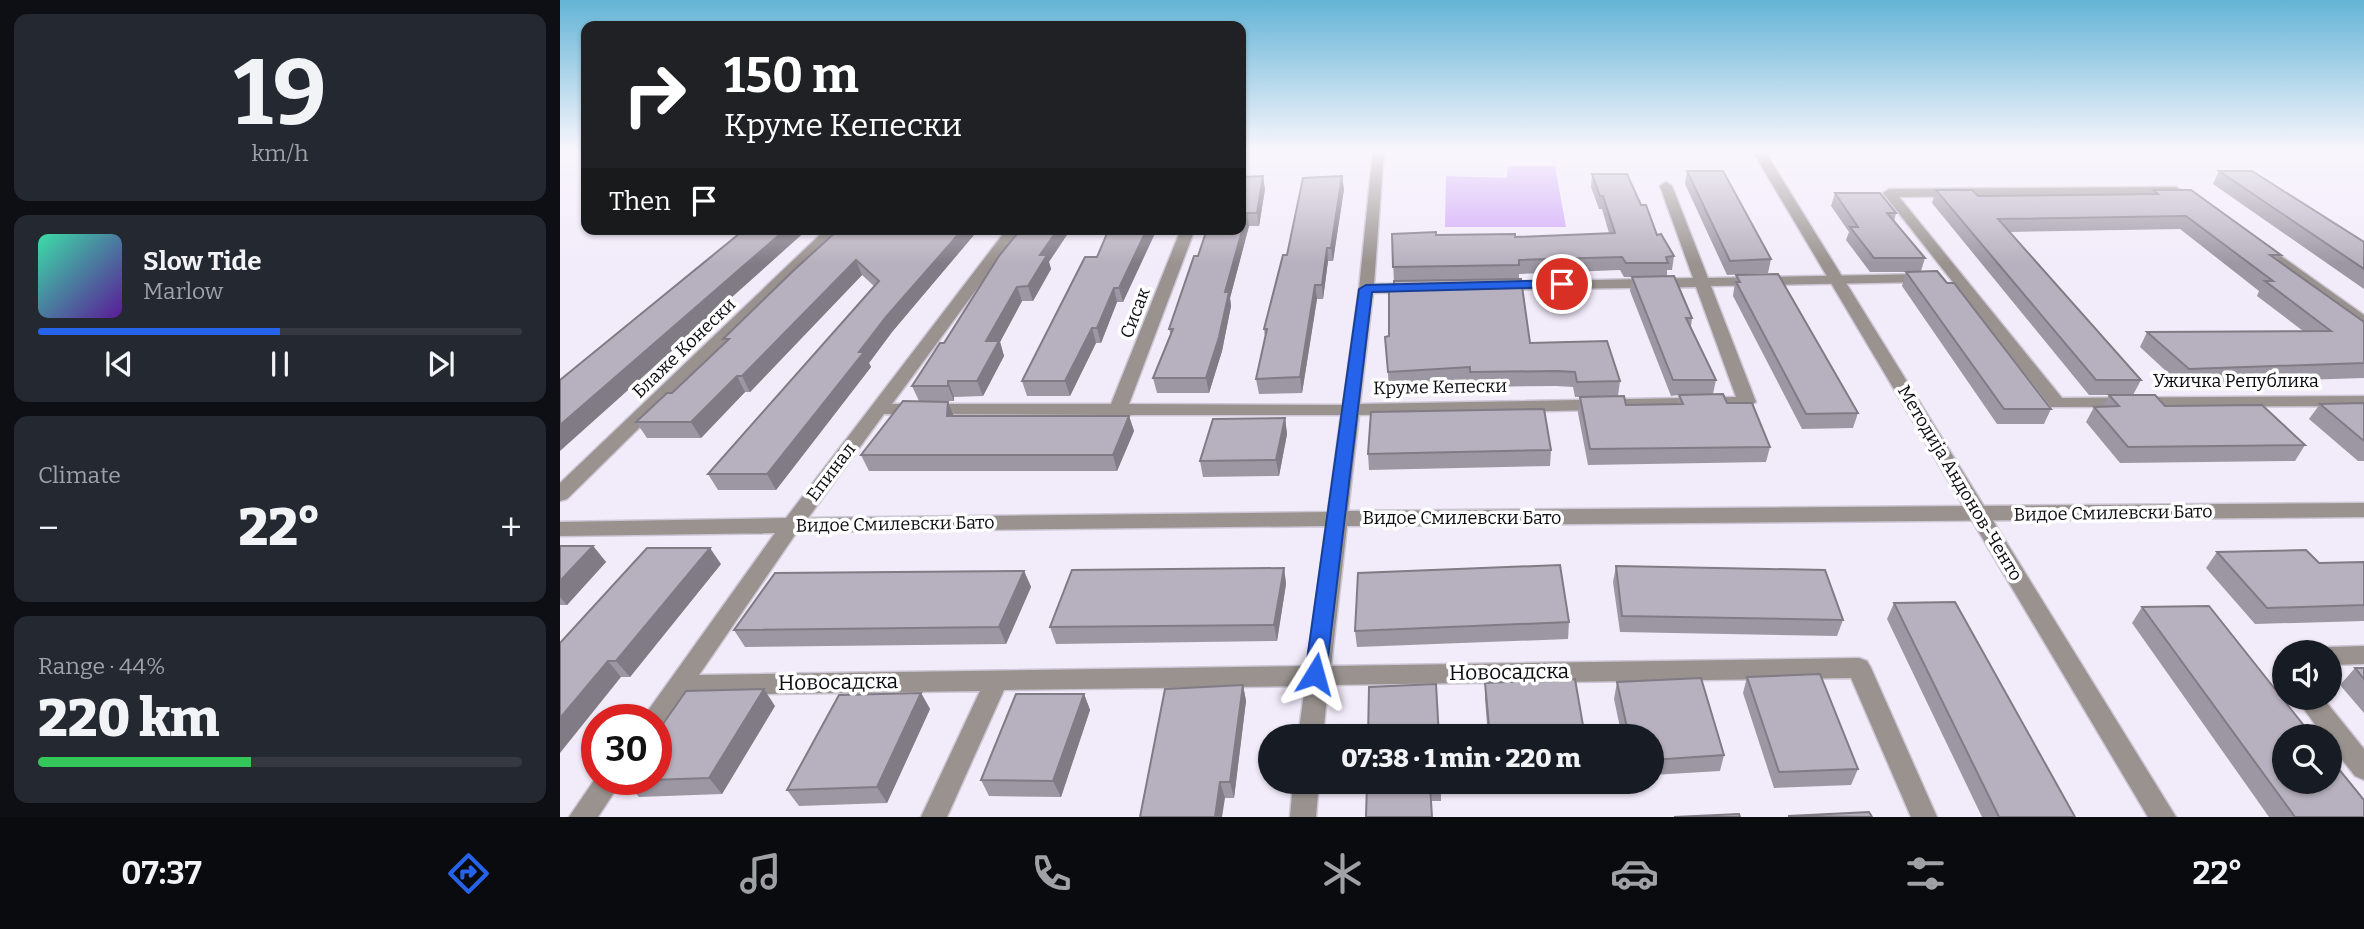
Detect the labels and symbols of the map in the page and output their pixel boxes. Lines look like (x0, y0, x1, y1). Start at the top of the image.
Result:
pin (1532, 254, 1592, 314)
street label: Сисак (1115, 284, 1155, 341)
street label: Блаже Конески (628, 293, 740, 403)
street label: Ужичка Република (2153, 370, 2319, 392)
street label: Круме Кепески (1373, 375, 1507, 399)
street label: Методија Андонов-Ченто (1893, 381, 2027, 585)
street label: Епинал (802, 438, 860, 506)
street label: Видое Смилевски Бато (2013, 500, 2213, 526)
street label: Видое Смилевски Бато (1363, 507, 1561, 529)
street label: Видое Смилевски Бато (795, 511, 995, 537)
position arrow (1278, 637, 1352, 711)
street label: Новосадска (1449, 658, 1570, 686)
street label: Новосадска (778, 668, 899, 696)
speed limit sign: 30 (581, 704, 672, 795)

